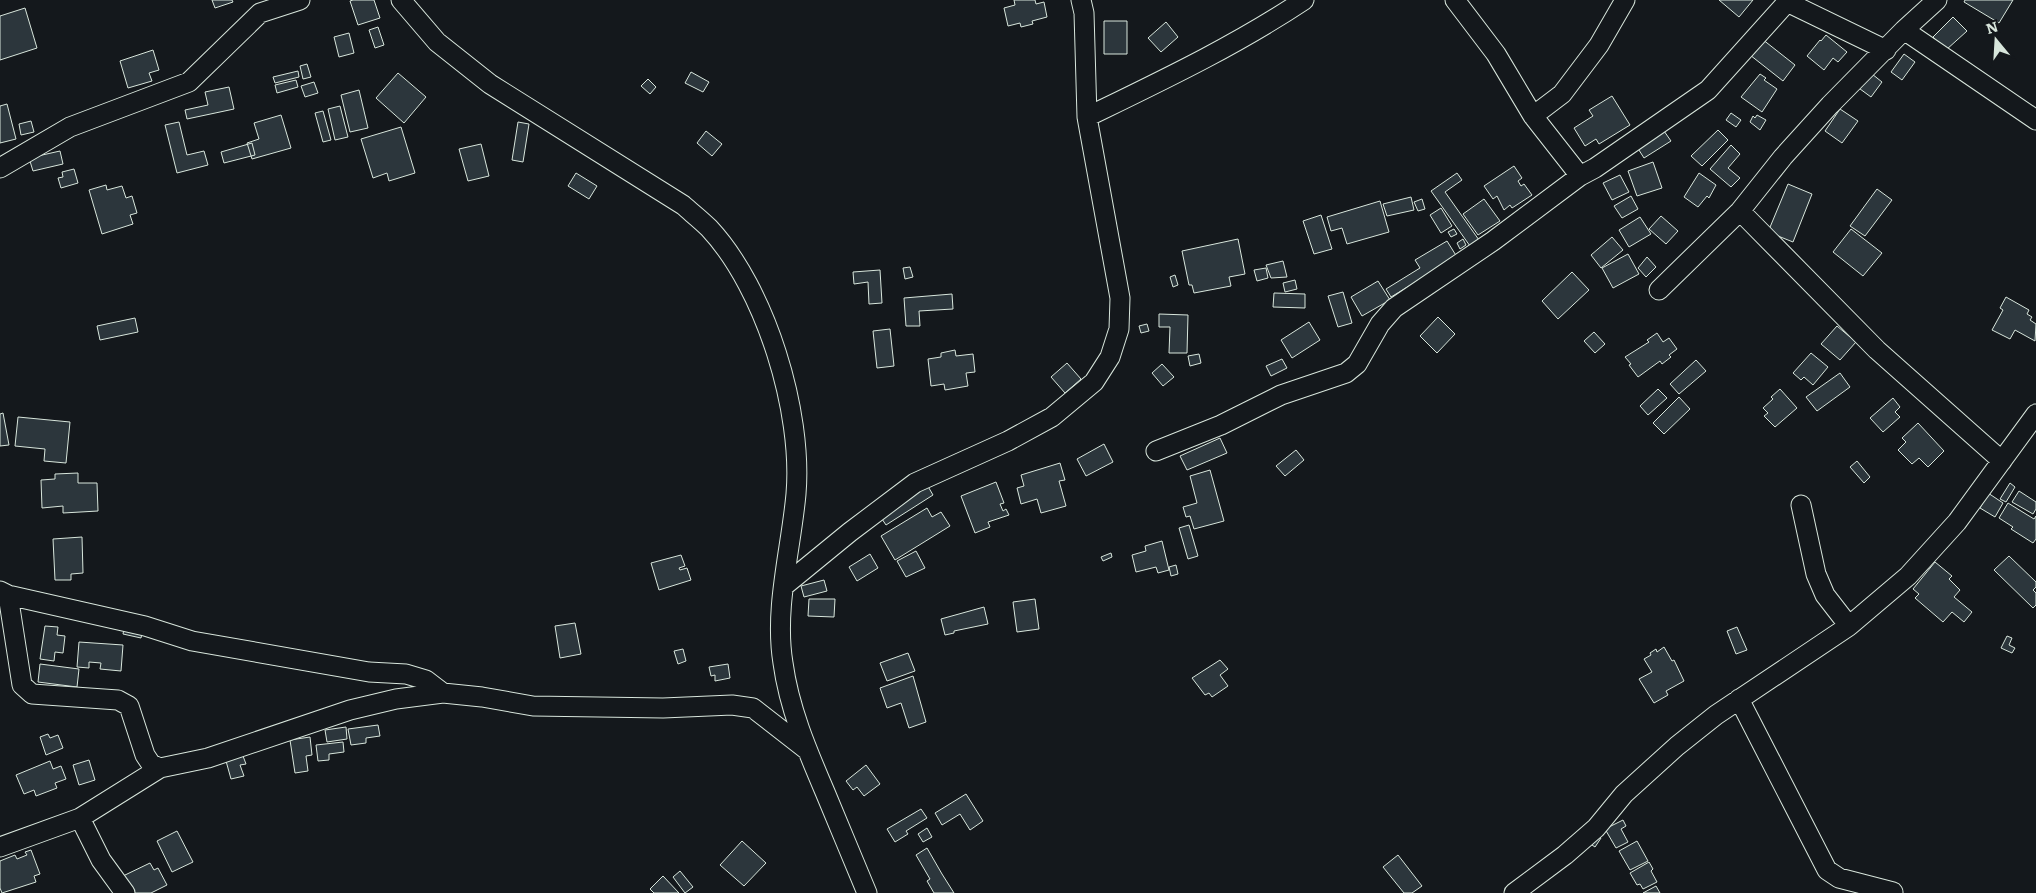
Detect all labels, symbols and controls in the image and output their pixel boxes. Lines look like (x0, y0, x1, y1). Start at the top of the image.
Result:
north arrow (1971, 15, 2021, 65)
text: N (1983, 15, 2001, 38)

